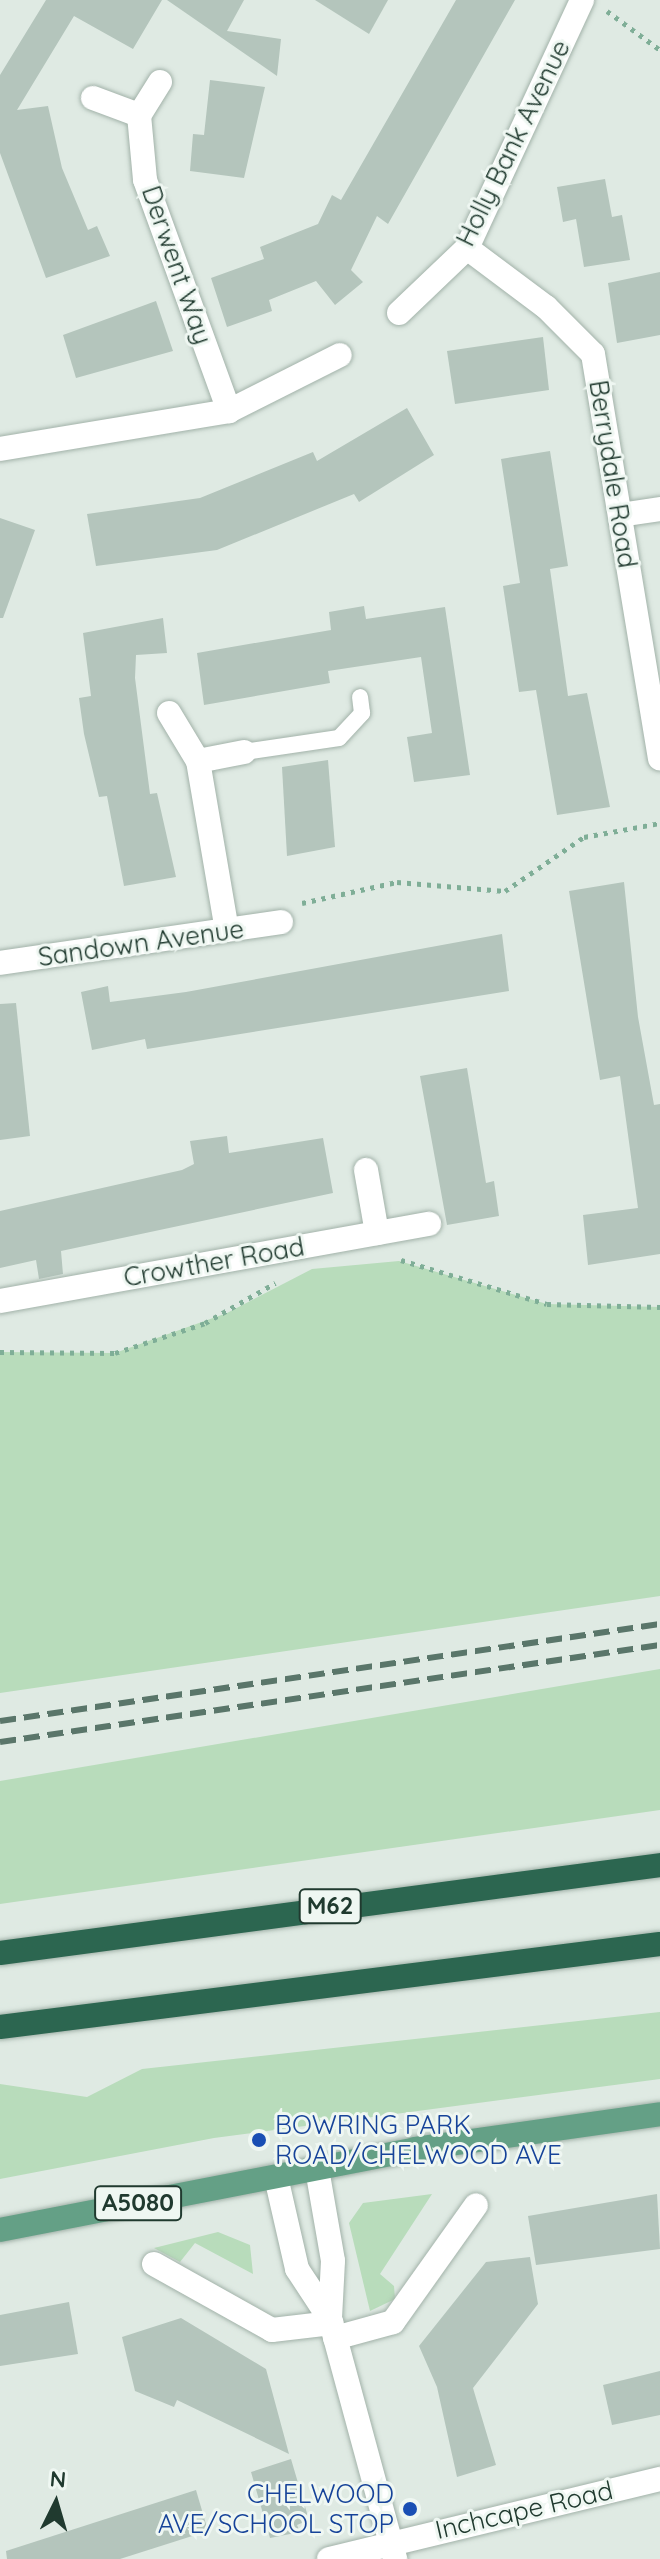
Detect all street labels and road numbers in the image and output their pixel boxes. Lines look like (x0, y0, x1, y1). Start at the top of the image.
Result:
street label: Holly Bank Avenue (450, 35, 576, 251)
street label: Derwent Way (135, 182, 219, 348)
street label: Berrydale Road (583, 378, 643, 570)
street label: Sandown Avenue (36, 913, 246, 973)
street label: Crowther Road (121, 1231, 307, 1293)
road number: M62 (298, 1886, 362, 1926)
road number: A5080 (94, 2183, 182, 2223)
street label: Inchcape Road (432, 2474, 616, 2546)

